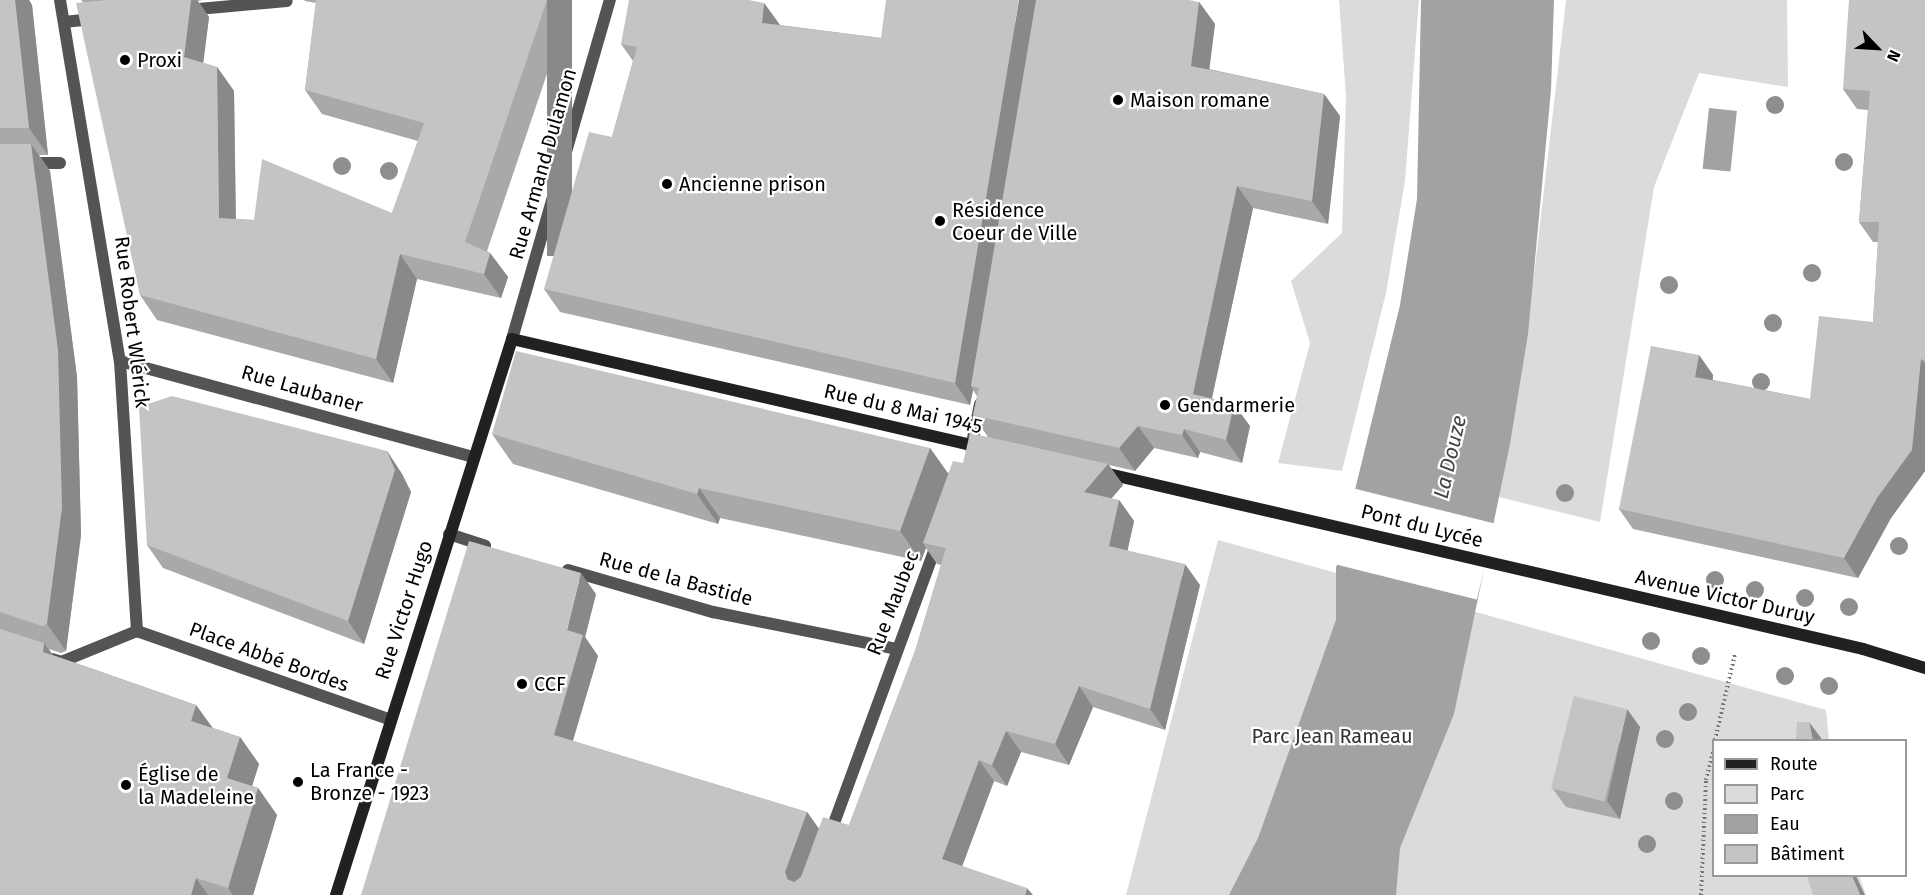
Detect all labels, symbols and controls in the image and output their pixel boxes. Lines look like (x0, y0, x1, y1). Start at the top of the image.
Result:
north arrow (1847, 18, 1907, 78)
text: N (1883, 47, 1905, 65)
place label: Proxi (137, 48, 182, 72)
marker: Proxi (118, 53, 132, 67)
street label: Rue Armand Dulamon (504, 66, 582, 262)
place label: Maison romane (1130, 88, 1270, 112)
marker: Maison romane (1111, 93, 1125, 107)
place label: Ancienne prison (679, 172, 826, 196)
marker: Ancienne prison (660, 177, 674, 191)
place label: Résidence Coeur de Ville (952, 198, 1077, 245)
marker: Résidence Coeur de Ville (933, 214, 947, 228)
street label: Rue Robert Wlérick (110, 235, 154, 409)
street label: Rue Laubaner (239, 360, 365, 418)
street label: Rue du 8 Mai 1945 (821, 379, 985, 439)
place label: Gendarmerie (1177, 393, 1295, 417)
marker: Gendarmerie (1158, 398, 1172, 412)
water label: La Douze (1428, 413, 1472, 501)
street label: Pont du Lycée (1358, 499, 1486, 553)
street label: Rue Victor Hugo (370, 537, 438, 683)
street label: Rue de la Bastide (597, 547, 755, 611)
street label: Rue Maubec (862, 547, 924, 659)
street label: Avenue Victor Duruy (1633, 565, 1817, 629)
street label: Place Abbé Bordes (186, 617, 352, 697)
place label: CCF (534, 672, 566, 696)
marker: CCF (515, 677, 529, 691)
park label: Parc Jean Rameau (1251, 724, 1413, 748)
legend (1712, 739, 1907, 877)
text: Route (1770, 753, 1818, 775)
place label: La France - Bronze - 1923 (310, 759, 429, 806)
place label: Église de la Madeleine (138, 762, 254, 809)
marker: La France - Bronze - 1923 (291, 775, 305, 789)
marker: Église de la Madeleine (119, 778, 133, 792)
text: Parc (1770, 783, 1804, 805)
text: Eau (1770, 813, 1800, 835)
text: Bâtiment (1770, 843, 1845, 865)

